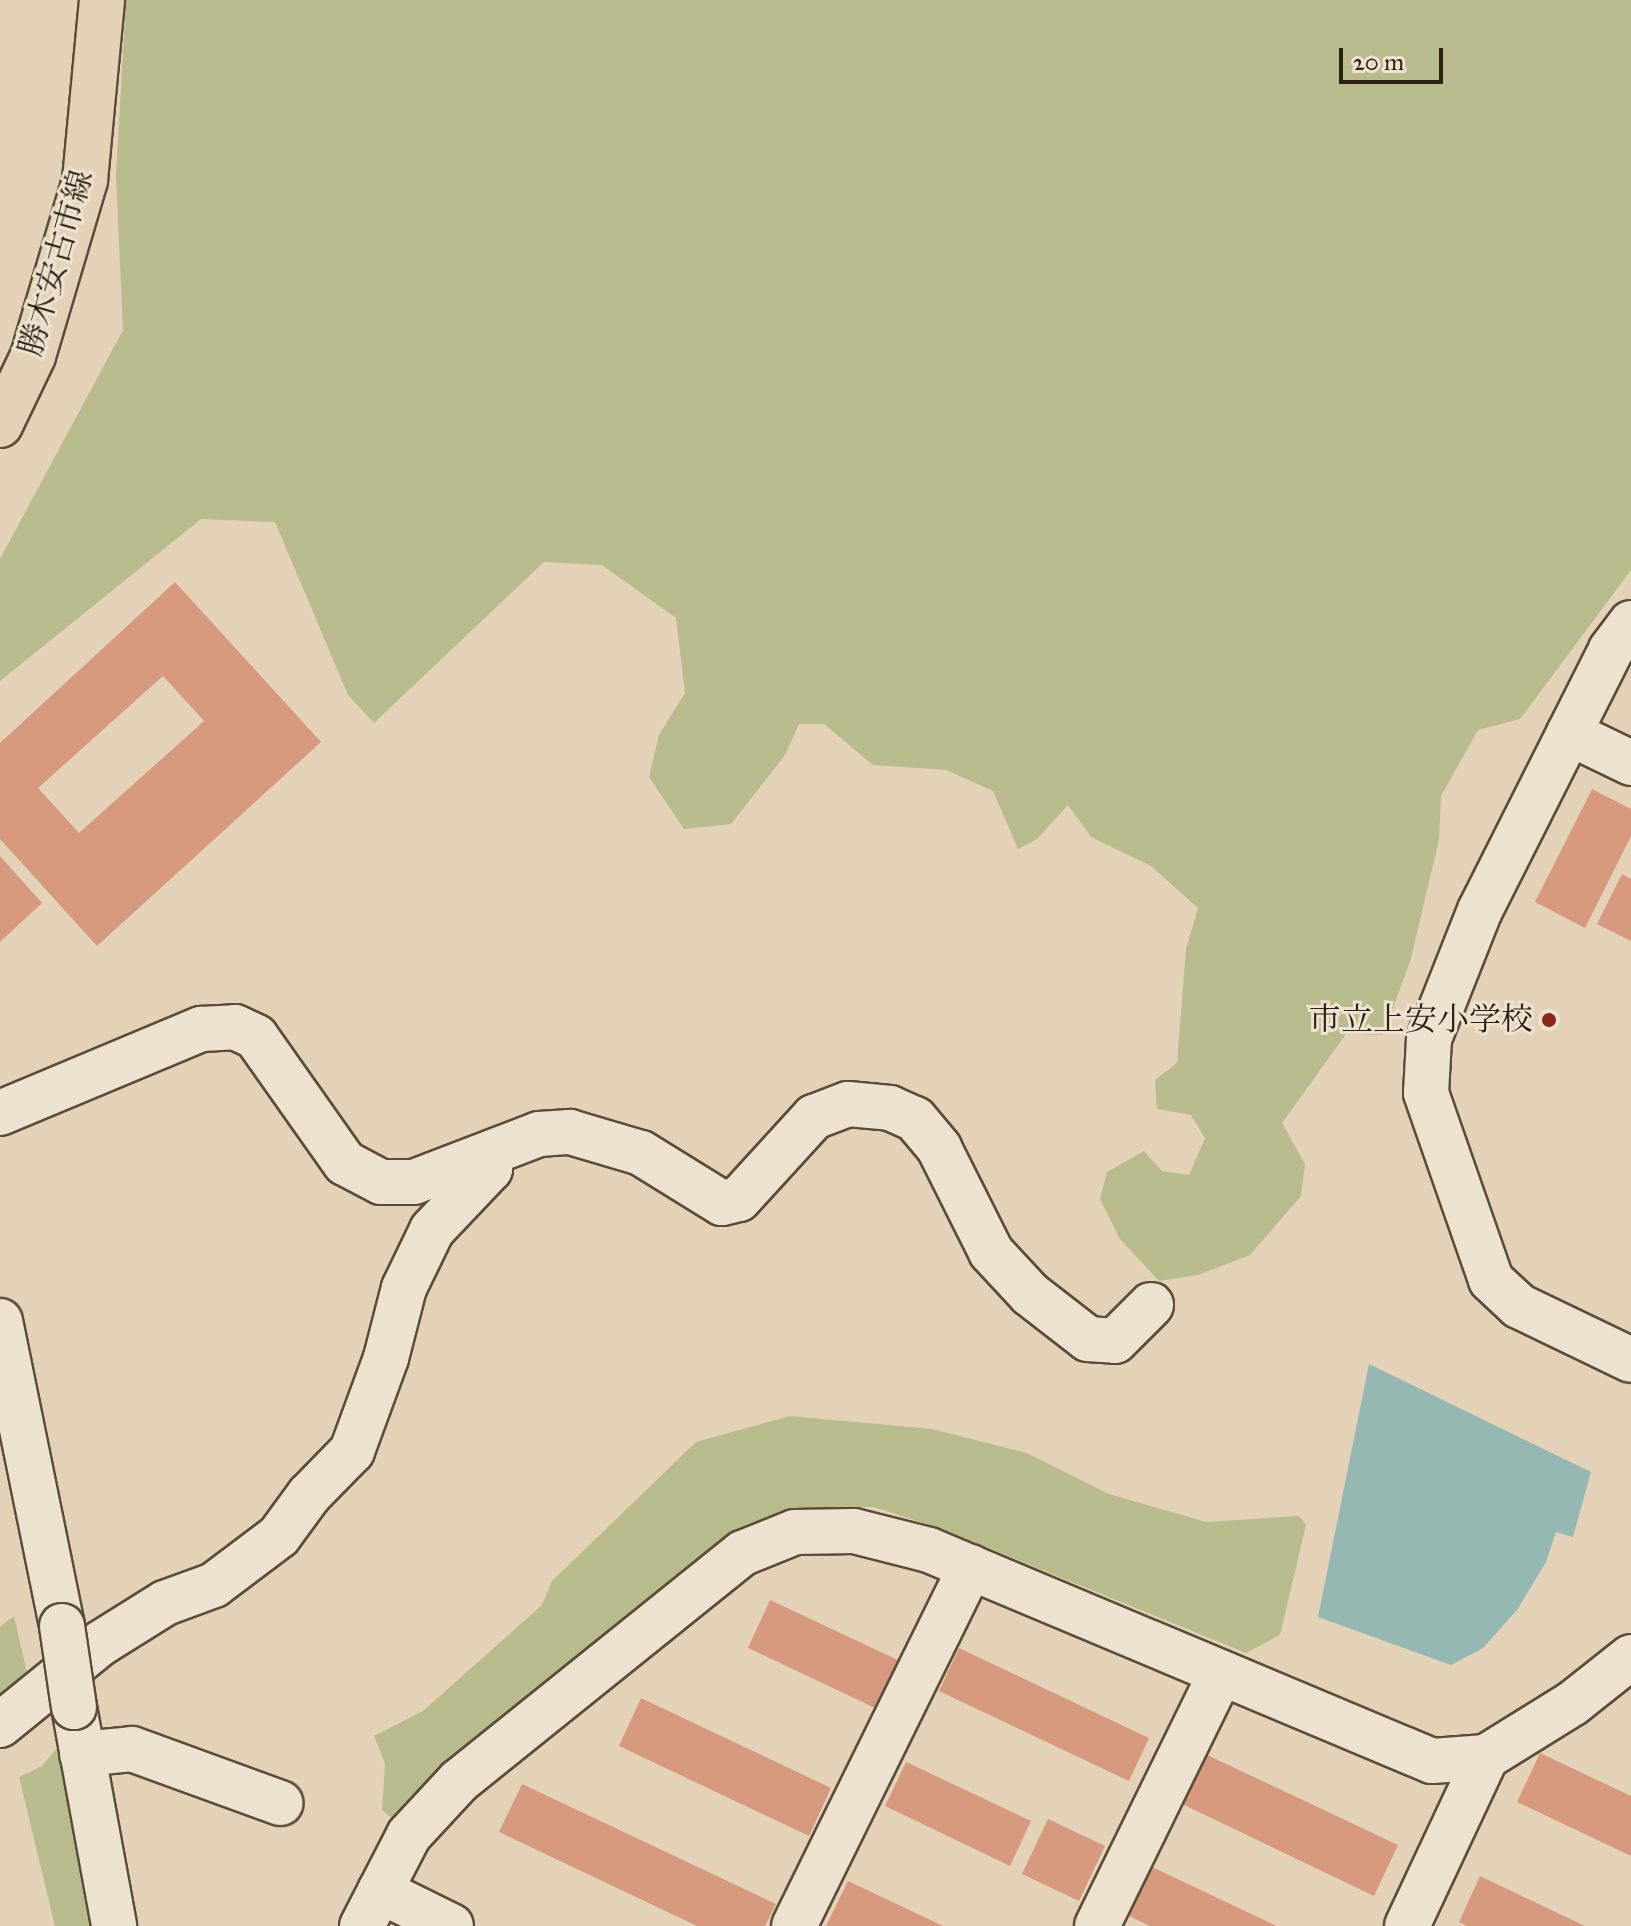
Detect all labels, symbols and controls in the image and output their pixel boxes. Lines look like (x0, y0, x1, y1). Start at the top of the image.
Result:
scale bar (1343, 32, 1447, 82)
text: 20 m (1353, 47, 1404, 77)
street label: 勝木安古市線 (12, 165, 102, 361)
place label: 市立上安小学校 (1309, 1001, 1533, 1039)
marker: 市立上安小学校 (1540, 1011, 1558, 1029)

